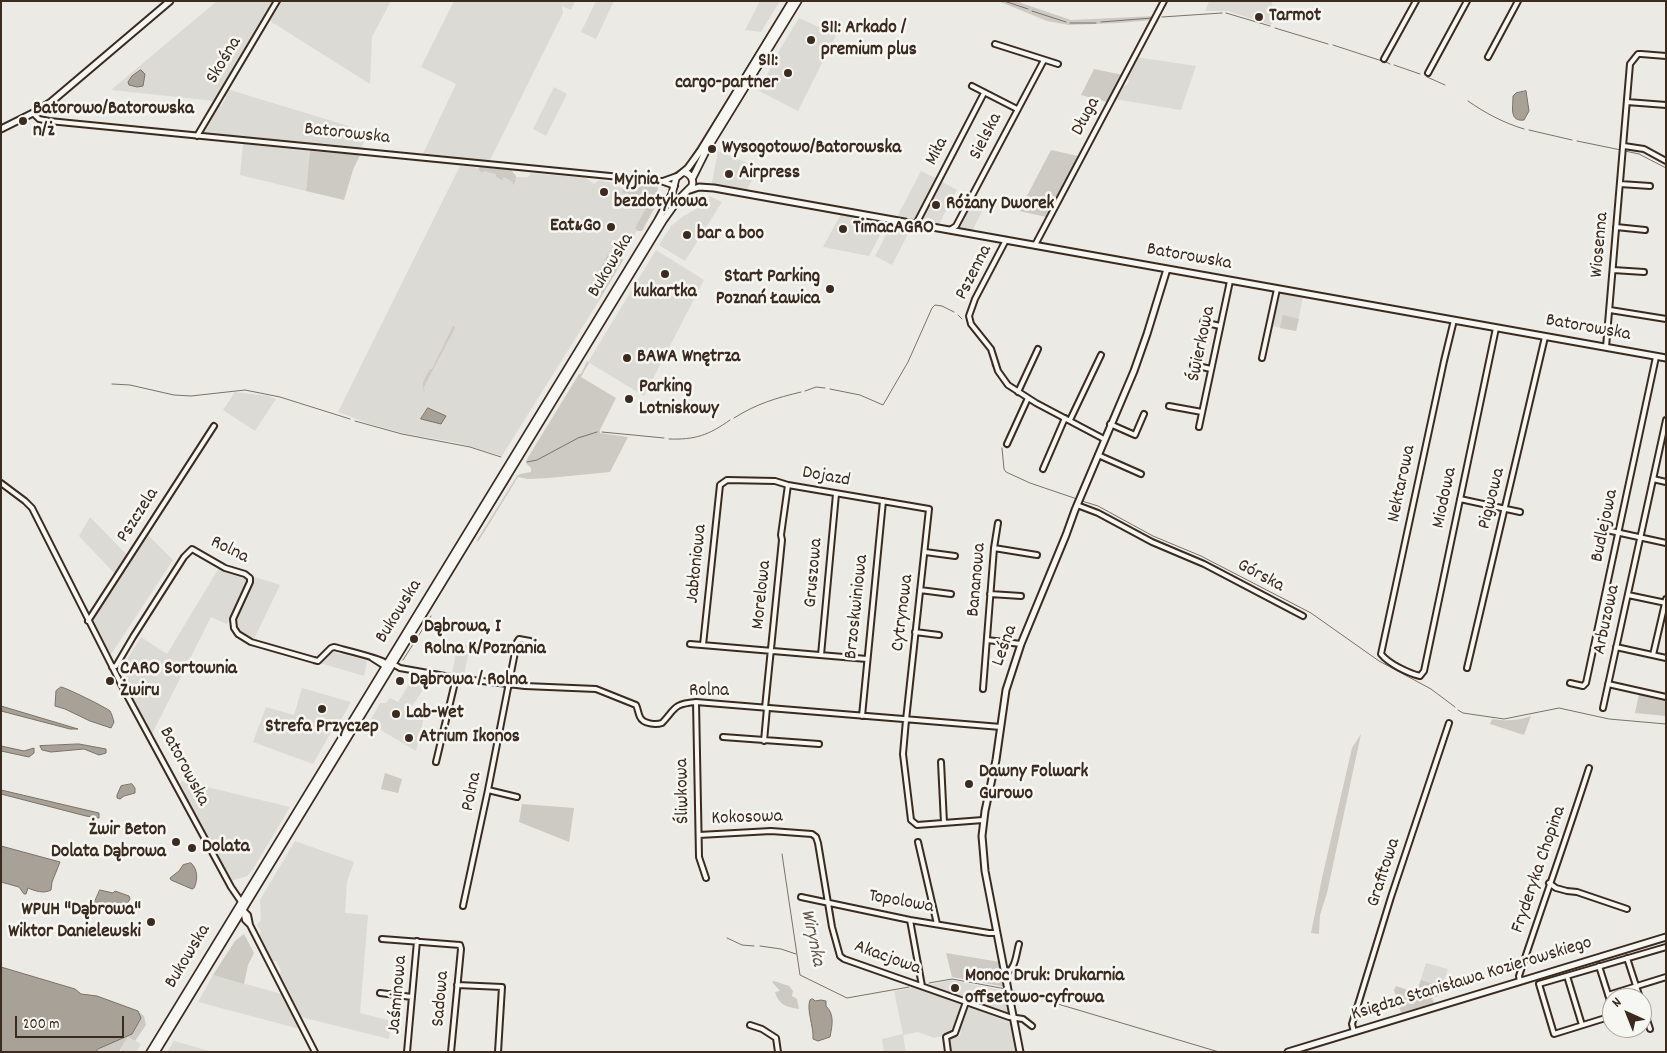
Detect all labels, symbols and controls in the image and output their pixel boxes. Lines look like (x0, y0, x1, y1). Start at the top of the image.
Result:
place label: Tarmot (1269, 6, 1321, 28)
marker: Tarmot (1253, 11, 1265, 23)
place label: S11: Arkado / premium plus (821, 18, 917, 62)
street label: Skośna (202, 33, 248, 89)
marker: S11: Arkado / premium plus (805, 34, 817, 46)
place label: S11: cargo-partner (675, 51, 778, 95)
marker: S11: cargo-partner (782, 67, 794, 79)
street label: Długa (1068, 94, 1106, 140)
place label: Batorowo/Batorowska n/ż (33, 99, 194, 143)
street label: Sielska (966, 110, 1008, 164)
marker: Batorowo/Batorowska n/ż (17, 115, 29, 127)
street label: Batorowska (303, 119, 391, 151)
street label: Miła (921, 134, 955, 170)
place label: Wysogotowo/Batorowska (722, 138, 901, 160)
marker: Wysogotowo/Batorowska (706, 143, 718, 155)
place label: Airpress (739, 163, 800, 185)
marker: Airpress (723, 168, 735, 180)
place label: Myjnia bezdotykowa (614, 170, 707, 214)
marker: Myjnia bezdotykowa (598, 186, 610, 198)
place label: Różany Dworek (946, 194, 1054, 216)
marker: Różany Dworek (930, 199, 942, 211)
street label: Wiosenna (1587, 211, 1615, 279)
place label: Eat&Go (550, 216, 601, 238)
place label: TimacAGRO (853, 218, 934, 240)
marker: Eat&Go (605, 221, 617, 233)
marker: TimacAGRO (837, 223, 849, 235)
place label: bar a boo (697, 224, 764, 246)
marker: bar a boo (681, 229, 693, 241)
street label: Bukowska (584, 230, 640, 302)
street label: Batorowska (1145, 239, 1233, 277)
street label: Pszenna (952, 242, 998, 304)
place label: Start Parking Poznań Ławica (716, 267, 820, 311)
marker: kukartka (659, 268, 671, 280)
place label: kukartka (633, 282, 697, 304)
marker: Start Parking Poznań Ławica (824, 283, 836, 295)
street label: Świerkowa (1184, 304, 1222, 384)
street label: Batorowska (1544, 310, 1632, 348)
place label: BAWA Wnętrza (637, 347, 740, 369)
marker: BAWA Wnętrza (621, 352, 633, 364)
place label: Parking Lotniskowy (639, 377, 719, 421)
marker: Parking Lotniskowy (623, 393, 635, 405)
street label: Nektarowa (1384, 443, 1422, 525)
street label: Dojazd (800, 463, 852, 493)
street label: Miodowa (1428, 466, 1464, 530)
street label: Pigwowa (1474, 466, 1512, 532)
street label: Pszczela (113, 484, 165, 548)
street label: Budlejowa (1587, 488, 1625, 564)
street label: Jabłoniowa (683, 523, 713, 605)
street label: Rolna (206, 532, 252, 570)
street label: Gruszowa (801, 537, 829, 609)
street label: Bananowa (963, 542, 993, 618)
street label: Brzoskwiniowa (841, 554, 875, 660)
street label: Górska (1233, 555, 1287, 599)
street label: Morelowa (748, 559, 778, 631)
street label: Cytrynowa (888, 573, 920, 653)
street label: Bukowska (372, 576, 428, 648)
street label: Arbuzowa (1590, 583, 1626, 657)
place label: Dąbrowa, I Rolna K/Poznania (424, 617, 546, 661)
street label: Leśna (988, 622, 1024, 670)
marker: Dąbrowa, I Rolna K/Poznania (408, 633, 420, 645)
place label: CARO Sortownia Żwiru (120, 659, 237, 703)
place label: Dąbrowa / Rolna (410, 670, 527, 692)
marker: CARO Sortownia Żwiru (104, 675, 116, 687)
marker: Dąbrowa / Rolna (394, 675, 406, 687)
street label: Rolna (689, 681, 729, 703)
marker: Strefa Przyczep (316, 703, 328, 715)
place label: Lab-Wet (406, 703, 464, 725)
marker: Lab-Wet (390, 708, 402, 720)
place label: Strefa Przyczep (265, 717, 379, 739)
street label: Batorowska (153, 724, 213, 810)
place label: Atrium Ikonos (419, 727, 520, 749)
marker: Atrium Ikonos (403, 732, 415, 744)
street label: Śliwkowa (672, 758, 696, 824)
place label: Dawny Folwark Gurowo (979, 762, 1088, 806)
street label: Polna (458, 770, 488, 814)
marker: Dawny Folwark Gurowo (963, 778, 975, 790)
street label: Fryderyka Chopina (1508, 804, 1572, 936)
street label: Kokosowa (711, 806, 783, 832)
place label: Żwir Beton Dolata Dąbrowa (51, 820, 166, 864)
marker: Żwir Beton Dolata Dąbrowa (170, 836, 182, 848)
street label: Grafitowa (1363, 836, 1407, 910)
place label: Dolata (202, 837, 250, 859)
marker: Dolata (186, 842, 198, 854)
street label: Topolowa (867, 886, 935, 920)
place label: WPUH "Dąbrowa" Wiktor Danielewski (8, 900, 141, 944)
water label: Wirynka (793, 907, 829, 969)
marker: WPUH "Dąbrowa" Wiktor Danielewski (145, 916, 157, 928)
street label: Bukowska (161, 921, 217, 993)
street label: Księdza Stanisława Kozierowskiego (1349, 933, 1595, 1027)
street label: Akacjowa (851, 936, 923, 982)
street label: Jaśminowa (384, 955, 414, 1035)
place label: Monoc Druk: Drukarnia offsetowo-cyfrowa (965, 966, 1124, 1010)
street label: Sadowa (428, 970, 456, 1028)
marker: Monoc Druk: Drukarnia offsetowo-cyfrowa (949, 982, 961, 994)
north arrow (1602, 988, 1652, 1038)
text: N (1608, 993, 1627, 1013)
scale bar (18, 1006, 126, 1038)
text: 200 m (23, 1014, 60, 1036)

